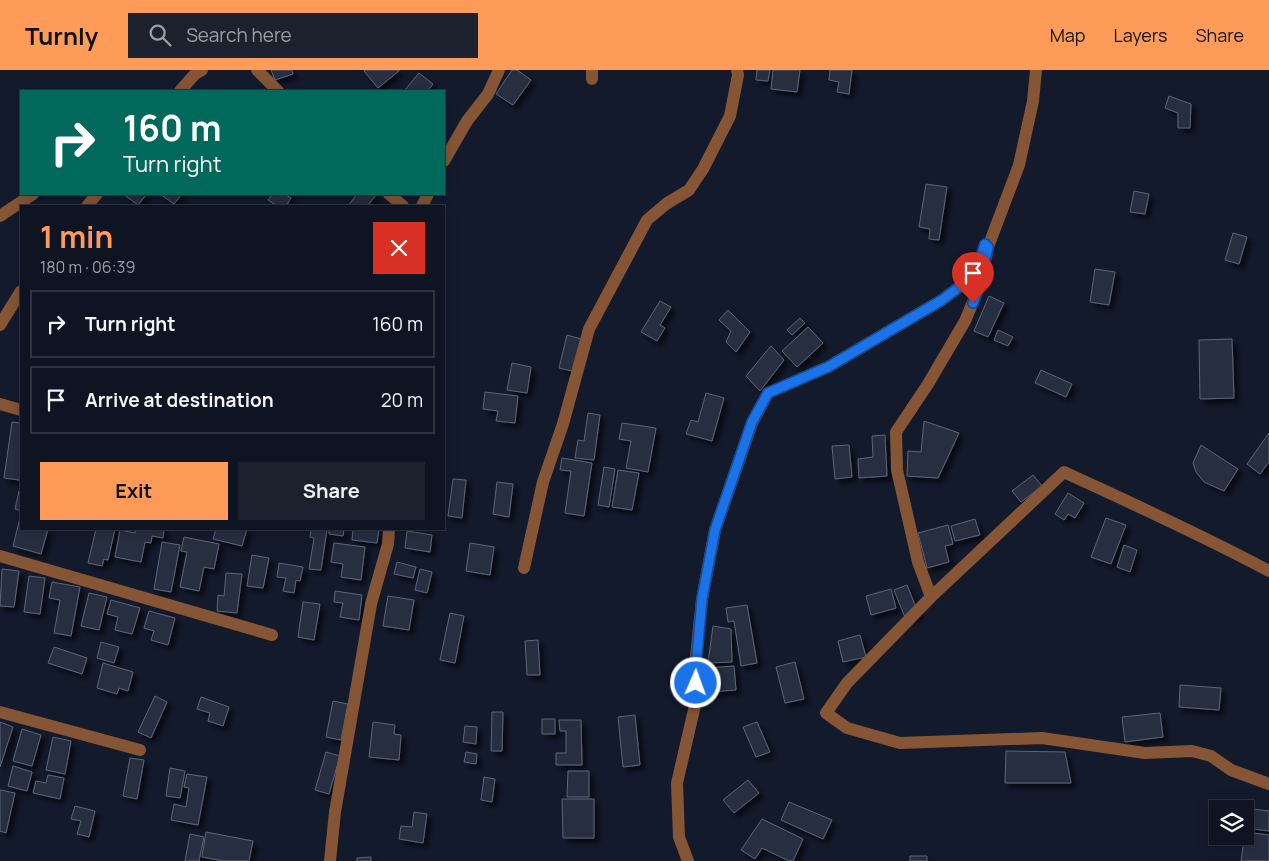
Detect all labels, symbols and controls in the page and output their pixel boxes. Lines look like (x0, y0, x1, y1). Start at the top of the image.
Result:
search box (128, 13, 478, 58)
text: Turnly (25, 19, 98, 52)
icon: search (146, 21, 174, 49)
text: Search here (186, 22, 292, 48)
text: Map (1050, 23, 1085, 47)
text: Layers (1113, 23, 1167, 47)
text: Share (1195, 23, 1244, 47)
text: 160 m (123, 104, 222, 152)
icon: right (40, 110, 105, 175)
text: Turn right (123, 149, 221, 179)
text: 1 min (40, 216, 113, 257)
button: close (373, 222, 425, 274)
pin (952, 252, 994, 303)
text: 180 m · 06:39 (40, 256, 135, 278)
icon: arrive (959, 259, 987, 287)
icon: right (42, 310, 70, 338)
text: Turn right (85, 311, 175, 337)
text: 160 m (372, 311, 423, 337)
icon: arrive (42, 386, 70, 414)
text: Arrive at destination (85, 387, 274, 413)
text: 20 m (381, 387, 423, 413)
button: Exit (40, 462, 228, 520)
button: Share (238, 462, 425, 520)
position arrow (669, 656, 721, 708)
map controls (1209, 800, 1254, 845)
button: layers (1209, 800, 1254, 845)

